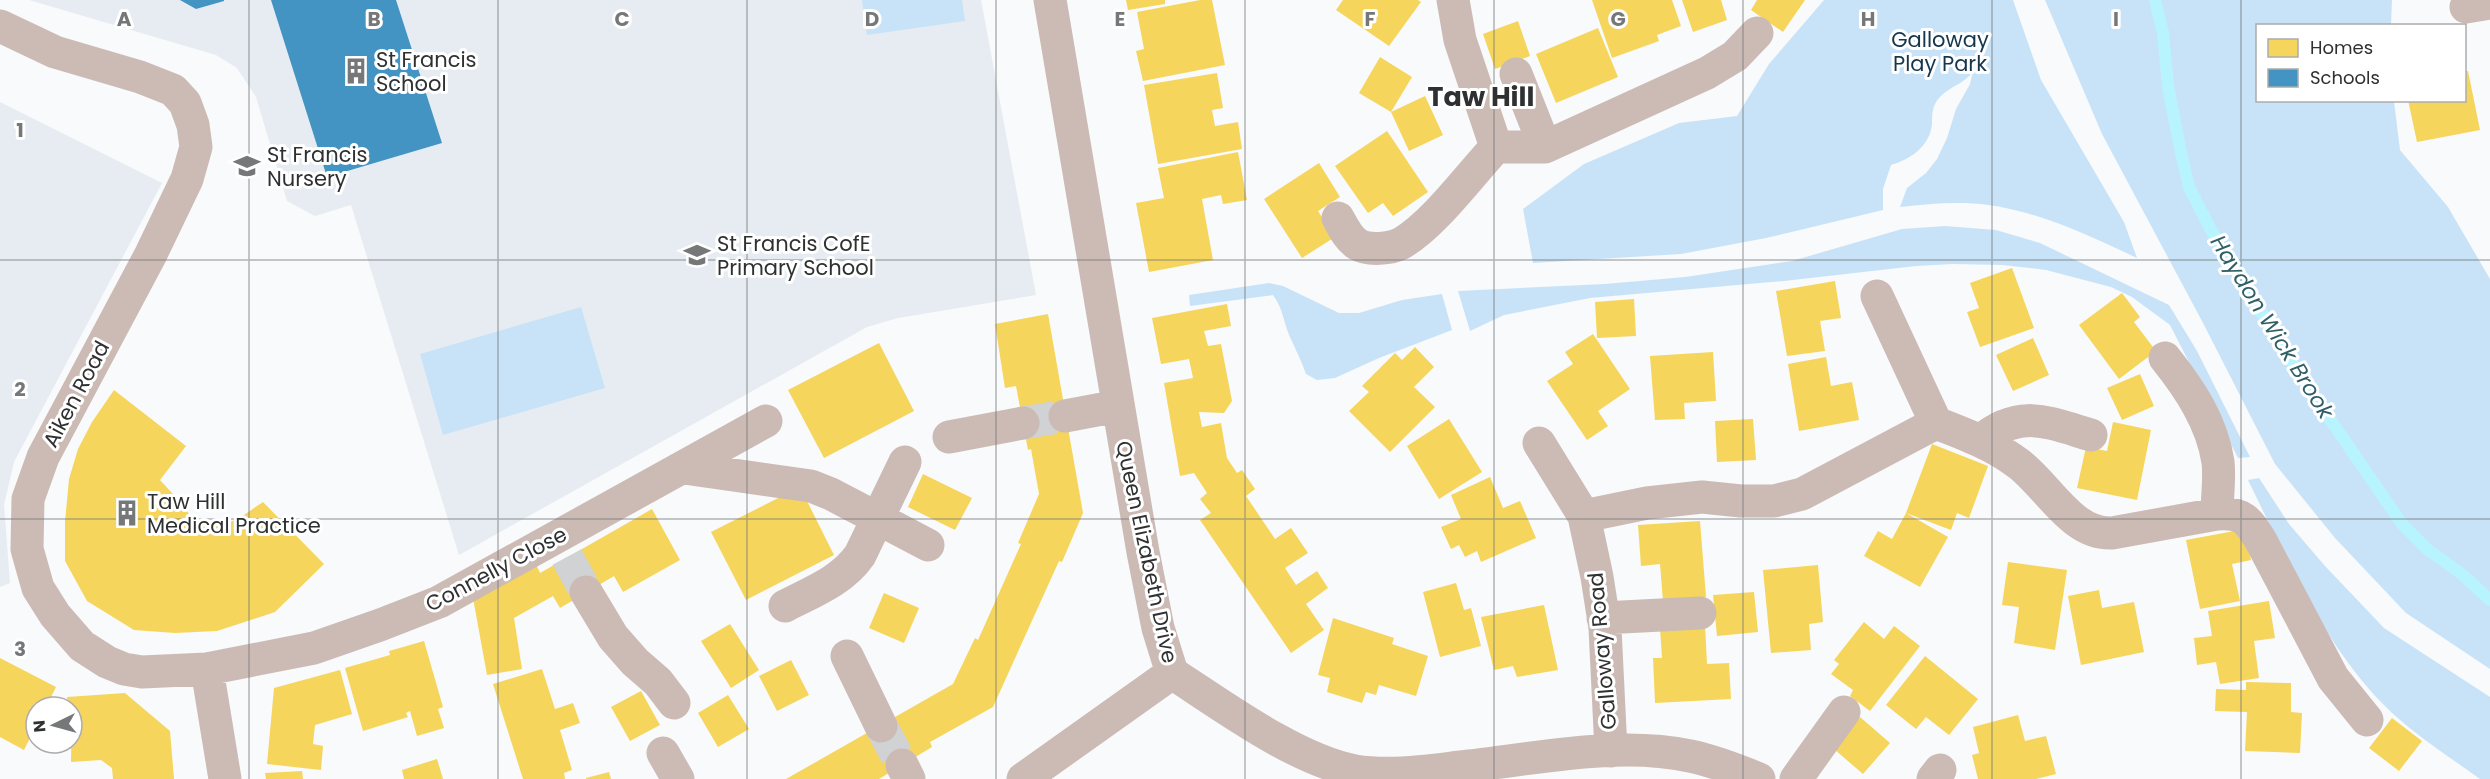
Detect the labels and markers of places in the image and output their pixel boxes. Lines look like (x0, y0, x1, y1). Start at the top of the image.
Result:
place label: St Francis School (376, 45, 477, 98)
building icon: St Francis School (341, 56, 371, 86)
place label: St Francis Nursery (267, 140, 368, 193)
school or university icon: St Francis Nursery (232, 151, 262, 181)
place label: St Francis CofE Primary School (717, 229, 874, 282)
school or university icon: St Francis CofE Primary School (682, 240, 712, 270)
place label: Taw Hill Medical Practice (147, 487, 321, 540)
building icon: Taw Hill Medical Practice (112, 498, 142, 528)

